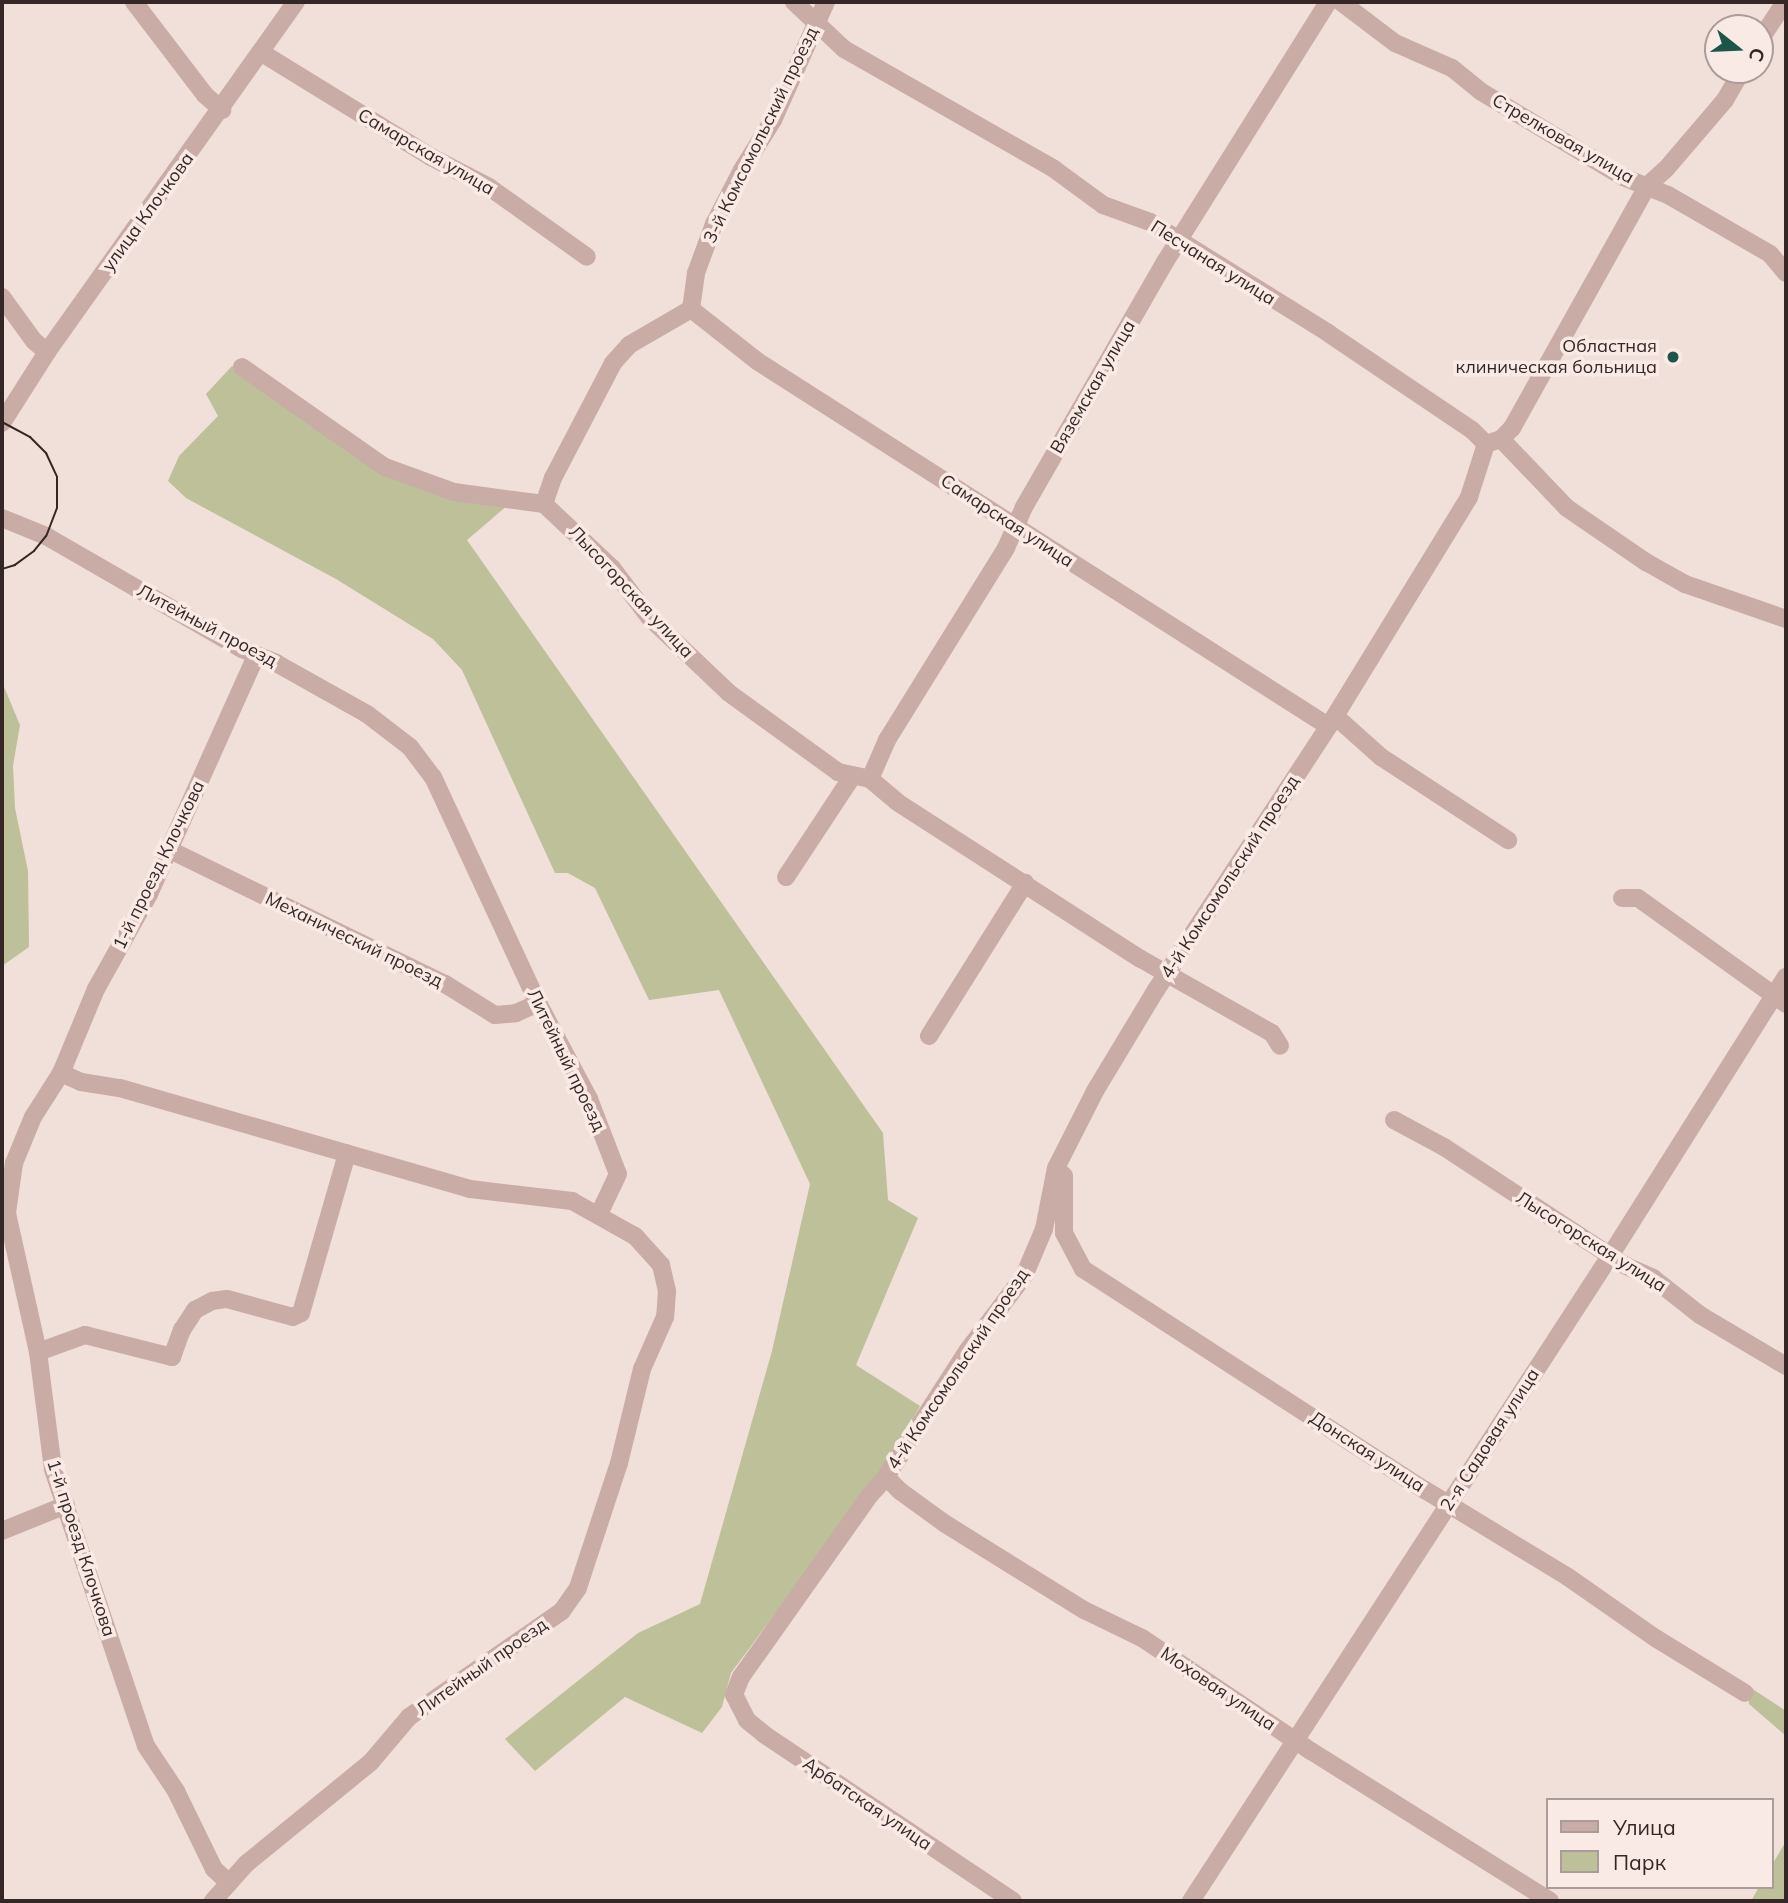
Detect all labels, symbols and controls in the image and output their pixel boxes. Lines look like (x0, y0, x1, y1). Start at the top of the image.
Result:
north arrow (1704, 14, 1774, 84)
street label: 3-й Комсомольский проезд (699, 23, 823, 247)
text: С (1744, 45, 1770, 65)
street label: Стрелковая улица (1488, 90, 1638, 188)
street label: Самарская улица (354, 104, 498, 200)
street label: улица Клочкова (98, 148, 198, 276)
street label: Песчаная улица (1147, 216, 1279, 310)
street label: Вяземская улица (1046, 317, 1140, 457)
place label: Областная клиническая больница (1455, 336, 1657, 378)
marker: Областная клиническая больница (1663, 347, 1683, 367)
street label: Самарская улица (937, 470, 1077, 572)
street label: Лысогорская улица (564, 521, 698, 663)
street label: Литейный проезд (133, 580, 281, 672)
street label: 4-й Комсомольский проезд (1156, 771, 1304, 983)
street label: 1-й проезд Клочкова (109, 777, 209, 953)
street label: Механический проезд (262, 888, 446, 992)
street label: Литейный проезд (522, 986, 610, 1134)
street label: Лысогорская улица (1512, 1187, 1670, 1297)
street label: 4-й Комсомольский проезд (883, 1264, 1033, 1474)
street label: 2-я Садовая улица (1436, 1365, 1544, 1515)
street label: Донская улица (1306, 1407, 1428, 1497)
street label: 1-й проезд Клочкова (42, 1457, 120, 1639)
street label: Литейный проезд (412, 1614, 552, 1720)
street label: Моховая улица (1156, 1643, 1280, 1735)
street label: Арбатская улица (799, 1753, 935, 1855)
legend (1546, 1798, 1774, 1889)
text: Улица (1613, 1814, 1676, 1840)
text: Парк (1613, 1849, 1666, 1875)

